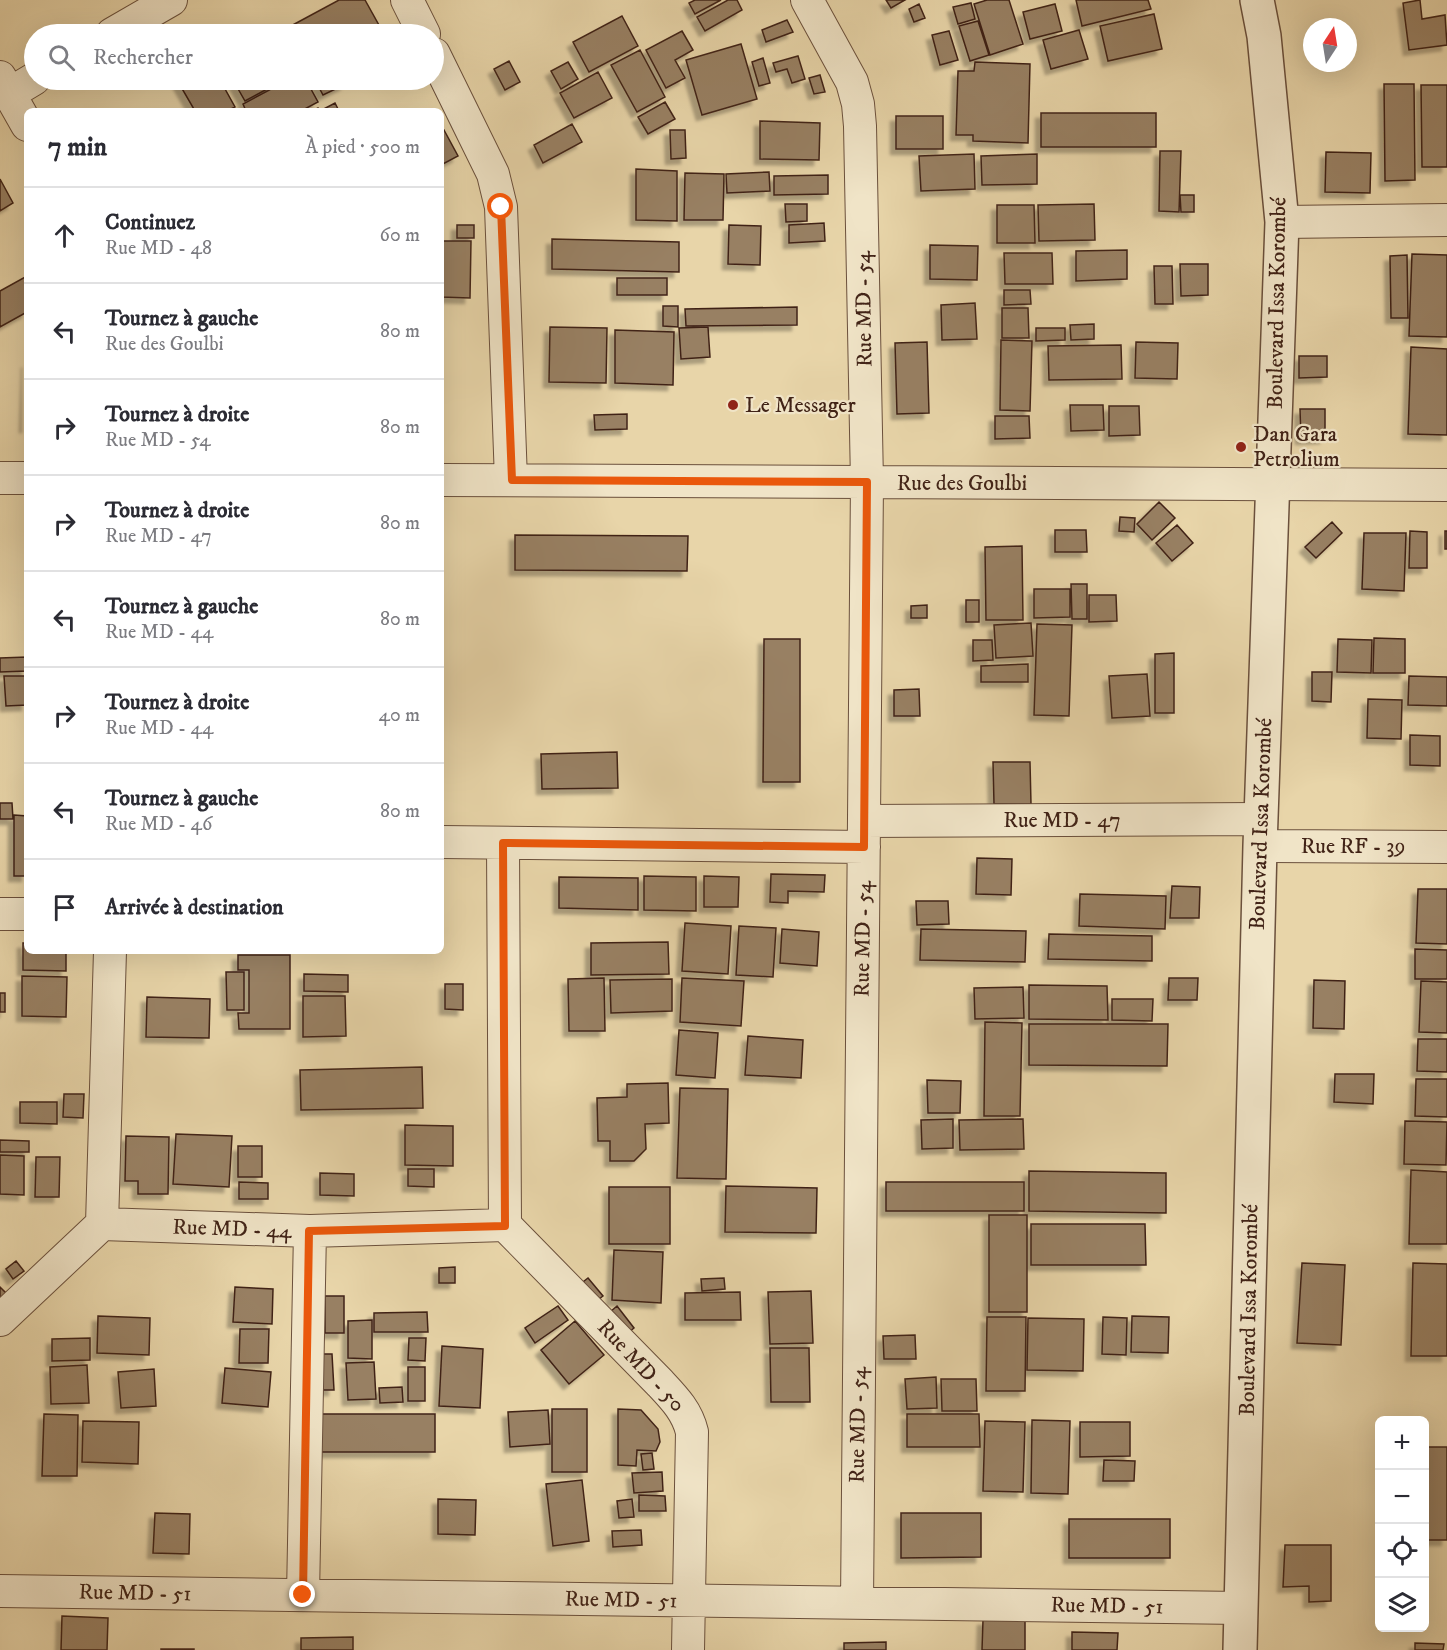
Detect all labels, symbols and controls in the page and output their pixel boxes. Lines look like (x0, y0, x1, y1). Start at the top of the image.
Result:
north arrow (1303, 18, 1357, 72)
search box (24, 24, 444, 90)
icon: search (45, 41, 78, 74)
text: Rechercher (93, 44, 193, 71)
text: 7 min (48, 131, 107, 164)
text: À pied · 500 m (305, 135, 420, 160)
route start (487, 193, 513, 219)
street label: Boulevard Issa Korombé (1262, 197, 1292, 409)
text: Continuez (105, 209, 195, 236)
icon: ahead (48, 219, 81, 252)
text: 60 m (380, 223, 420, 248)
text: Rue MD - 48 (105, 236, 212, 261)
street label: Rue MD - 54 (849, 249, 879, 367)
text: Tournez à gauche (105, 305, 258, 332)
icon: left (48, 315, 81, 348)
text: 80 m (380, 319, 420, 344)
text: Rue des Goulbi (105, 332, 224, 357)
place label: Le Messager (745, 392, 856, 419)
marker: Le Messager (726, 398, 740, 412)
text: Tournez à droite (105, 401, 249, 428)
icon: right (48, 411, 81, 444)
text: 80 m (380, 415, 420, 440)
place label: Dan Gara Petrolium (1253, 421, 1340, 473)
text: Rue MD - 54 (105, 428, 211, 453)
marker: Dan Gara Petrolium (1234, 440, 1248, 454)
street label: Rue des Goulbi (897, 470, 1027, 497)
text: Tournez à droite (105, 497, 249, 524)
icon: right (48, 507, 81, 540)
text: 80 m (380, 511, 420, 536)
text: Rue MD - 47 (105, 524, 212, 549)
text: Tournez à gauche (105, 593, 258, 620)
icon: left (48, 603, 81, 636)
text: 80 m (380, 607, 420, 632)
text: Rue MD - 44 (105, 620, 213, 645)
text: Tournez à droite (105, 689, 249, 716)
icon: right (48, 699, 81, 732)
text: 40 m (378, 703, 420, 728)
text: Rue MD - 44 (105, 716, 213, 741)
street label: Boulevard Issa Korombé (1244, 718, 1278, 930)
text: Tournez à gauche (105, 785, 258, 812)
icon: left (48, 795, 81, 828)
text: 80 m (380, 799, 420, 824)
street label: Rue MD - 47 (1003, 807, 1121, 834)
text: Rue MD - 46 (105, 812, 212, 837)
street label: Rue RF - 39 (1301, 833, 1405, 860)
street label: Rue MD - 54 (848, 879, 878, 997)
icon: arrive (48, 891, 81, 924)
text: Arrivée à destination (105, 894, 284, 921)
street label: Boulevard Issa Korombé (1234, 1204, 1264, 1416)
street label: Rue MD - 44 (172, 1213, 293, 1245)
street label: Rue MD - 50 (591, 1314, 691, 1418)
street label: Rue MD - 54 (843, 1365, 873, 1483)
map controls (1375, 1416, 1429, 1632)
button: + (1375, 1416, 1429, 1470)
button: − (1375, 1470, 1429, 1524)
button: locate (1375, 1524, 1429, 1578)
button: layers (1375, 1578, 1429, 1632)
street label: Rue MD - 51 (78, 1579, 192, 1607)
route end (289, 1581, 315, 1607)
street label: Rue MD - 51 (564, 1586, 678, 1614)
street label: Rue MD - 51 (1050, 1592, 1164, 1620)

